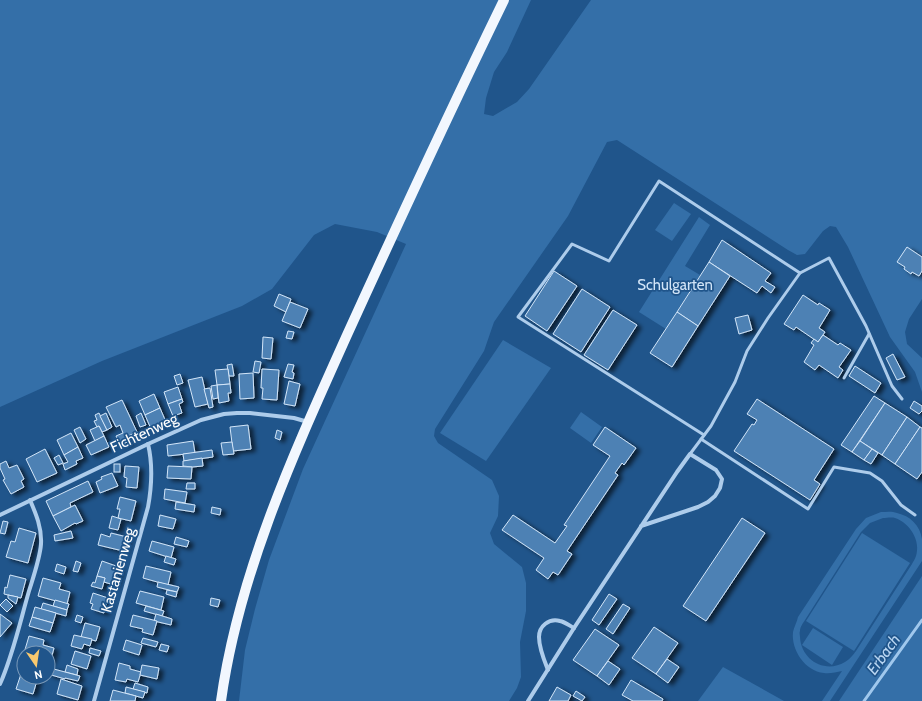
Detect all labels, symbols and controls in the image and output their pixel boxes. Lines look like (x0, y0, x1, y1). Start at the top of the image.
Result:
park label: Schulgarten (637, 276, 713, 294)
street label: Fichtenweg (107, 409, 181, 457)
street label: Kastanienweg (97, 525, 139, 615)
water label: Erbach (863, 631, 904, 678)
north arrow (16, 645, 56, 685)
text: N (33, 667, 44, 682)

